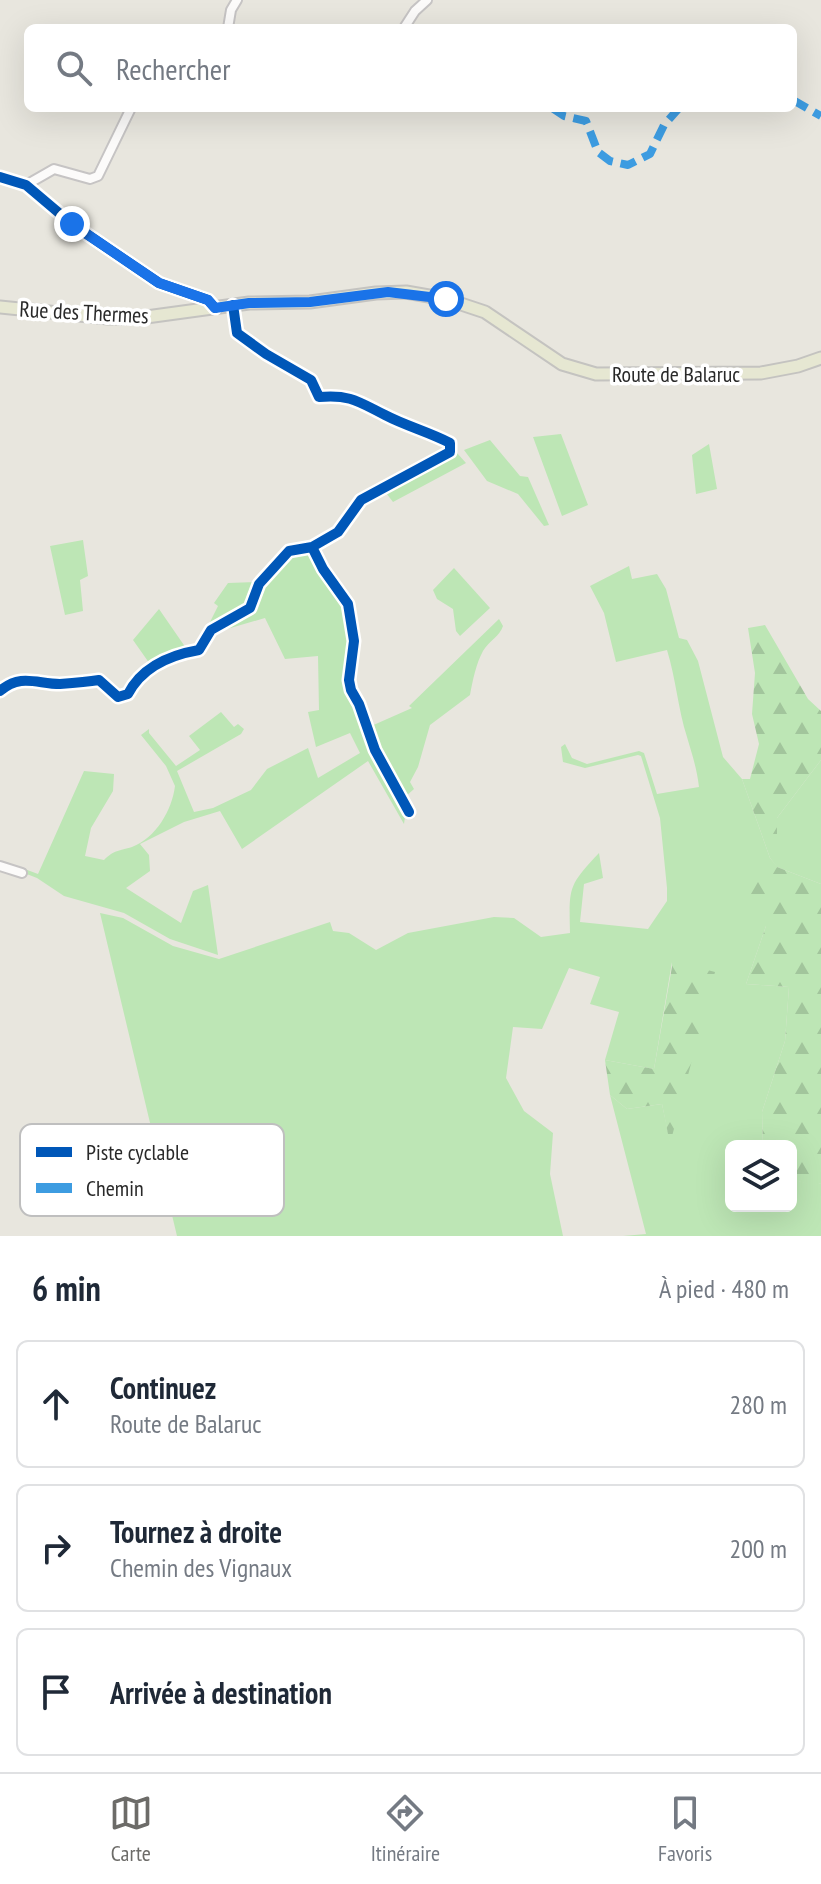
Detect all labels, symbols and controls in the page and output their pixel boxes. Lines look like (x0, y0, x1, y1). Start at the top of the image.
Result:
search box (24, 24, 797, 112)
icon: search (52, 46, 96, 90)
text: Rechercher (116, 49, 230, 88)
route end (54, 206, 90, 242)
route start (428, 281, 464, 317)
street label: Rue des Thermes (19, 295, 149, 329)
street label: Route de Balaruc (612, 360, 740, 388)
legend (20, 1124, 284, 1216)
text: Piste cyclable (86, 1138, 189, 1166)
map controls (725, 1140, 797, 1212)
button: layers (725, 1140, 797, 1212)
text: Chemin (86, 1174, 144, 1202)
text: 6 min (32, 1266, 101, 1310)
text: À pied · 480 m (659, 1272, 789, 1305)
text: Continuez (110, 1368, 216, 1407)
icon: ahead (34, 1382, 78, 1426)
text: 280 m (729, 1388, 787, 1421)
text: Route de Balaruc (110, 1407, 261, 1440)
text: Tournez à droite (110, 1512, 282, 1551)
icon: right (34, 1526, 78, 1570)
text: 200 m (729, 1532, 787, 1565)
text: Chemin des Vignaux (110, 1551, 292, 1584)
icon: arrive (34, 1670, 78, 1714)
text: Arrivée à destination (110, 1673, 332, 1712)
tab: Carte (109, 1791, 153, 1867)
tab: Itinéraire (371, 1791, 440, 1867)
tab: Favoris (658, 1791, 712, 1867)

